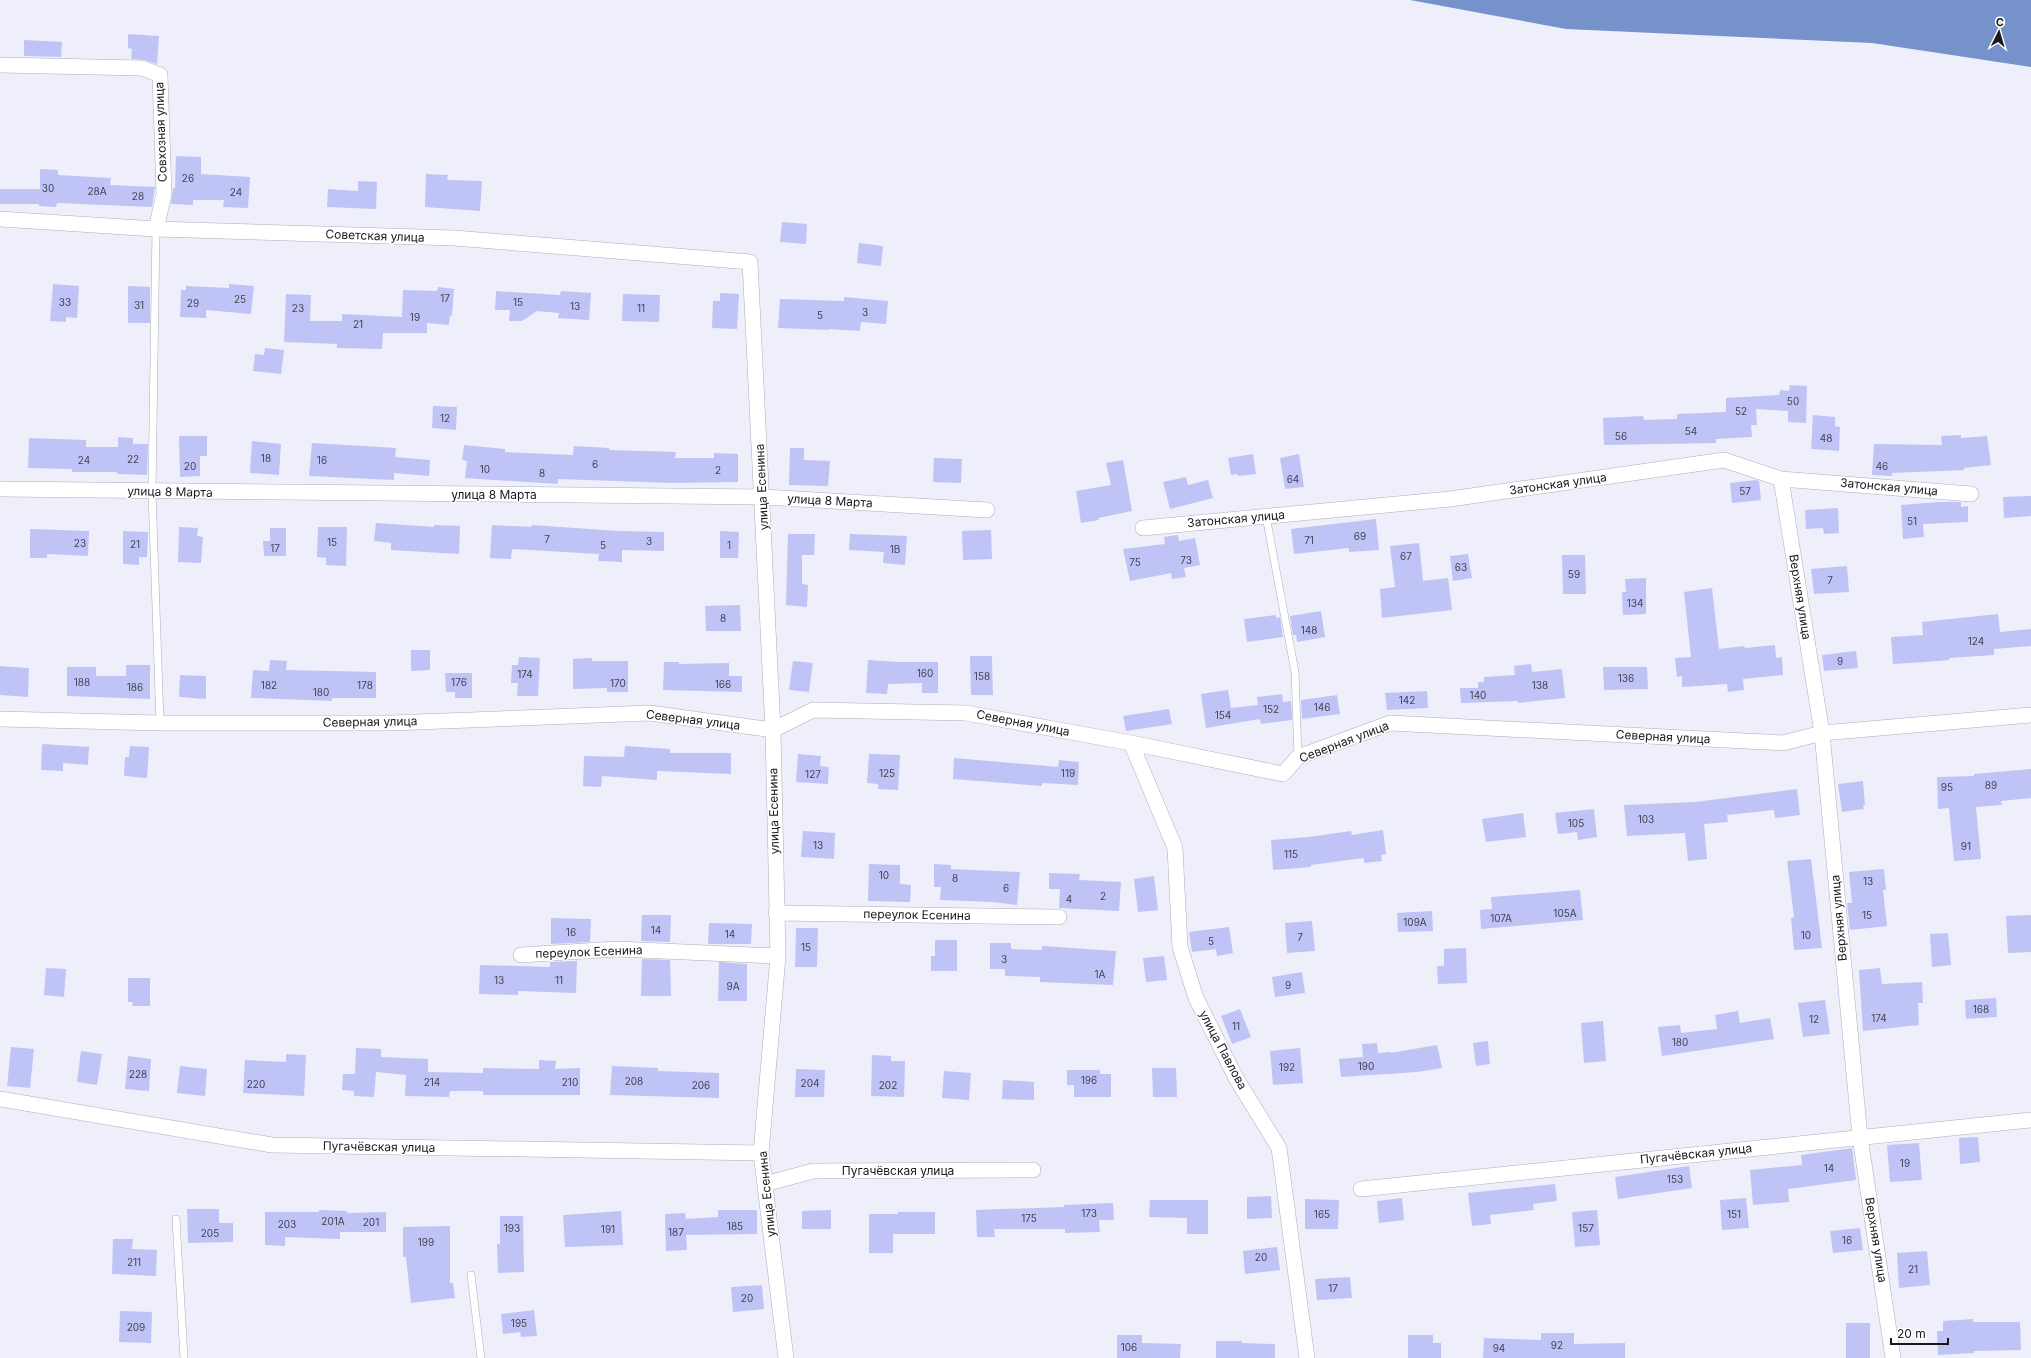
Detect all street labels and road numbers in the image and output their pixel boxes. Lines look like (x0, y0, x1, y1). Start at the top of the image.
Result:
street label: Совхозная улица (151, 82, 170, 182)
street label: Советская улица (325, 226, 425, 245)
street label: улица Есенина (752, 443, 771, 531)
street label: Затонская улица (1508, 469, 1608, 498)
street label: Затонская улица (1840, 475, 1939, 498)
street label: улица 8 Марта (127, 483, 213, 500)
street label: улица 8 Марта (451, 487, 537, 502)
street label: улица 8 Марта (787, 491, 873, 510)
street label: Затонская улица (1186, 507, 1285, 530)
street label: Верхняя улица (1786, 553, 1815, 641)
street label: Северная улица (645, 706, 741, 733)
street label: Северная улица (975, 706, 1071, 739)
street label: Северная улица (322, 713, 418, 730)
street label: Северная улица (1297, 718, 1391, 766)
street label: Северная улица (1615, 727, 1711, 746)
street label: улица Есенина (765, 768, 782, 854)
street label: Верхняя улица (1827, 874, 1850, 962)
street label: переулок Есенина (863, 906, 971, 923)
street label: переулок Есенина (535, 942, 643, 961)
street label: улица Павлова (1196, 1008, 1251, 1092)
street label: Пугачёвская улица (323, 1138, 435, 1155)
street label: Пугачёвская улица (1639, 1140, 1753, 1167)
street label: улица Есенина (755, 1150, 778, 1238)
street label: Пугачёвская улица (842, 1163, 954, 1178)
street label: Верхняя улица (1862, 1196, 1891, 1284)

